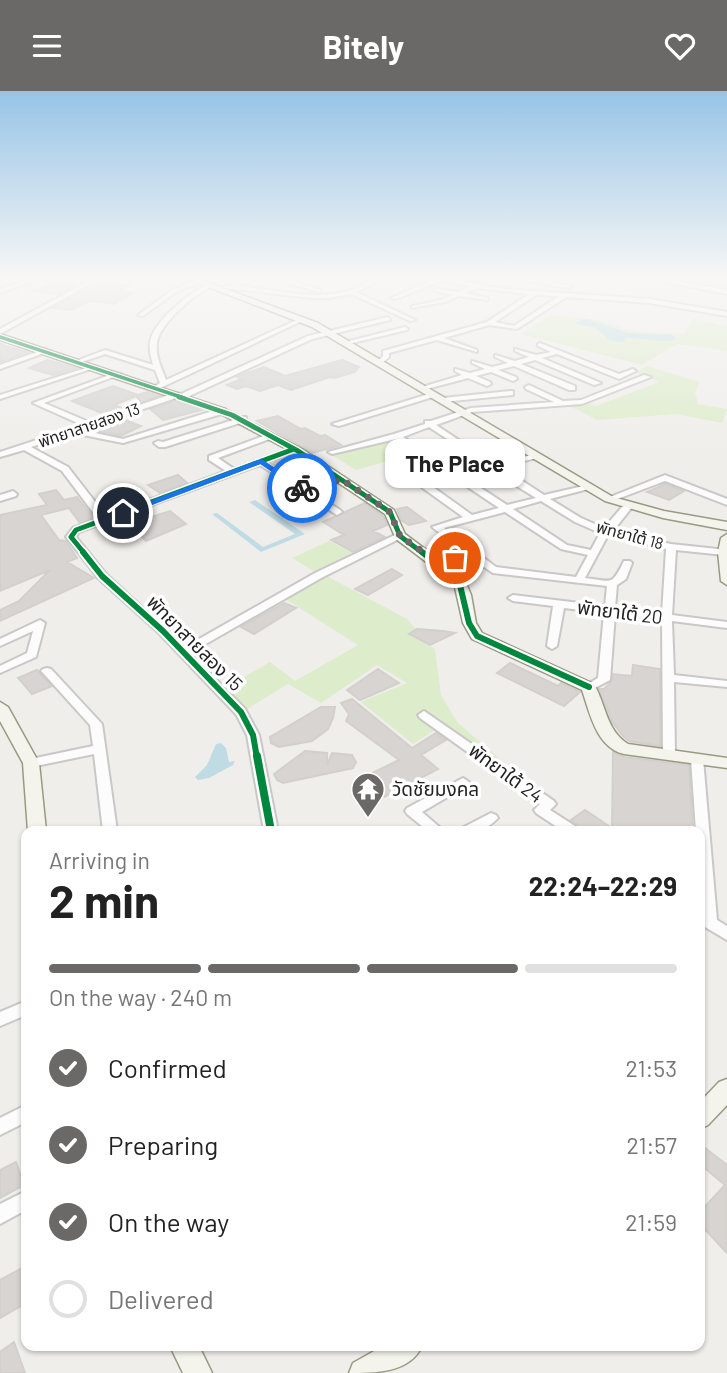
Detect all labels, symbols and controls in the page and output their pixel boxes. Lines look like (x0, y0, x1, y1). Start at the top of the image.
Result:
icon: menu (28, 27, 66, 65)
text: Bitely (323, 27, 404, 65)
icon: heart (661, 27, 699, 65)
street label: พัทยาสายสอง 13 (36, 398, 142, 451)
callout: The Place (385, 439, 525, 488)
text: The Place (405, 449, 505, 477)
courier (267, 453, 337, 523)
icon: bike (283, 469, 321, 507)
pin (93, 483, 153, 543)
icon: home (104, 494, 142, 532)
street label: พัทยาใต้ 18 (595, 516, 666, 553)
pin (425, 528, 485, 588)
icon: bag (436, 539, 474, 577)
street label: พัทยาสายสอง 15 (143, 590, 248, 695)
street label: พัทยาใต้ 20 (576, 595, 664, 628)
street label: พัทยาใต้ 24 (465, 738, 548, 807)
temple icon: วัดชัยมงคล (349, 770, 387, 819)
place label: วัดชัยมงคล (392, 777, 479, 800)
text: Arriving in (49, 846, 150, 874)
text: 22:24–22:29 (529, 870, 677, 901)
text: 2 min (49, 872, 159, 927)
text: On the way · 240 m (49, 983, 232, 1011)
icon: check (49, 1049, 87, 1087)
text: Confirmed (108, 1052, 227, 1083)
text: 21:53 (625, 1054, 677, 1082)
icon: check (49, 1126, 87, 1164)
text: Preparing (108, 1129, 218, 1160)
text: 21:57 (626, 1131, 677, 1159)
icon: check (49, 1203, 87, 1241)
text: On the way (108, 1206, 229, 1237)
text: 21:59 (625, 1208, 677, 1236)
text: Delivered (108, 1283, 214, 1314)

